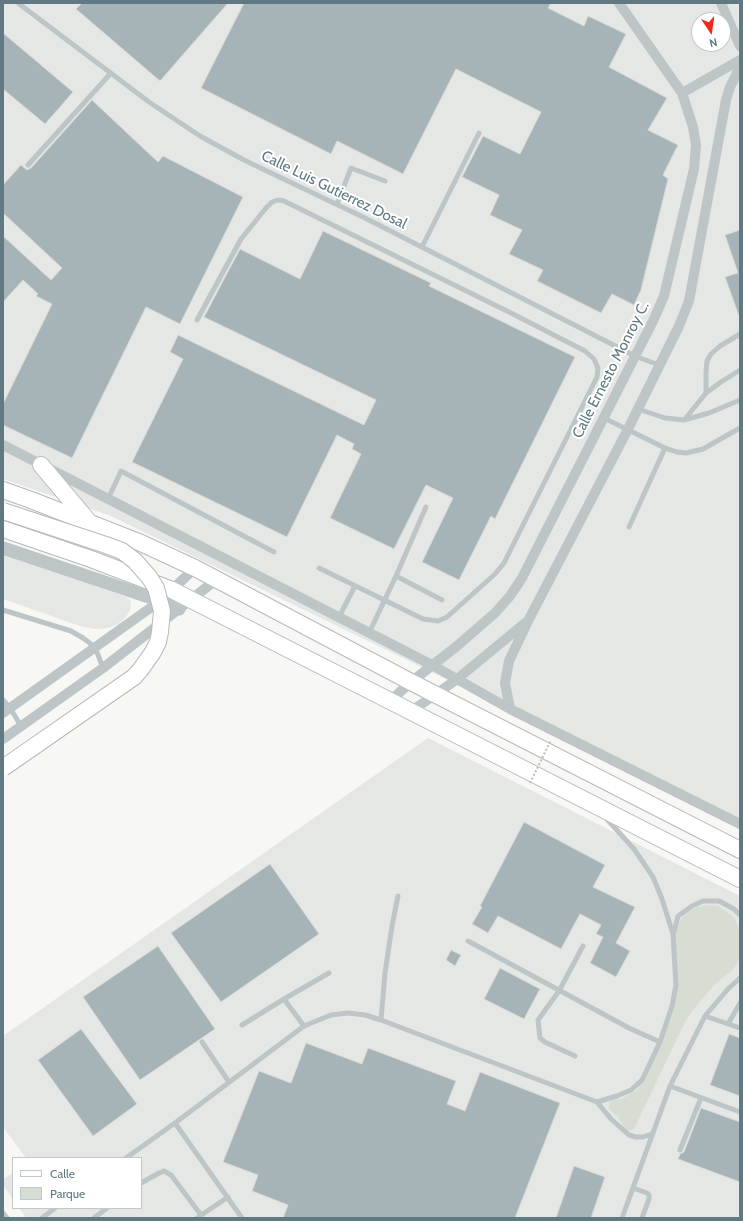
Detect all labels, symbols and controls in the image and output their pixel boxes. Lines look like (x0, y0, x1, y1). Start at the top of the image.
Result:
north arrow (691, 12, 731, 52)
text: N (708, 35, 719, 50)
street label: Calle Luis Gutierrez Dosal (258, 147, 410, 233)
street label: Calle Ernesto Monroy C. (569, 299, 653, 441)
legend (12, 1157, 142, 1209)
text: Calle (50, 1166, 75, 1181)
text: Parque (50, 1186, 85, 1201)

